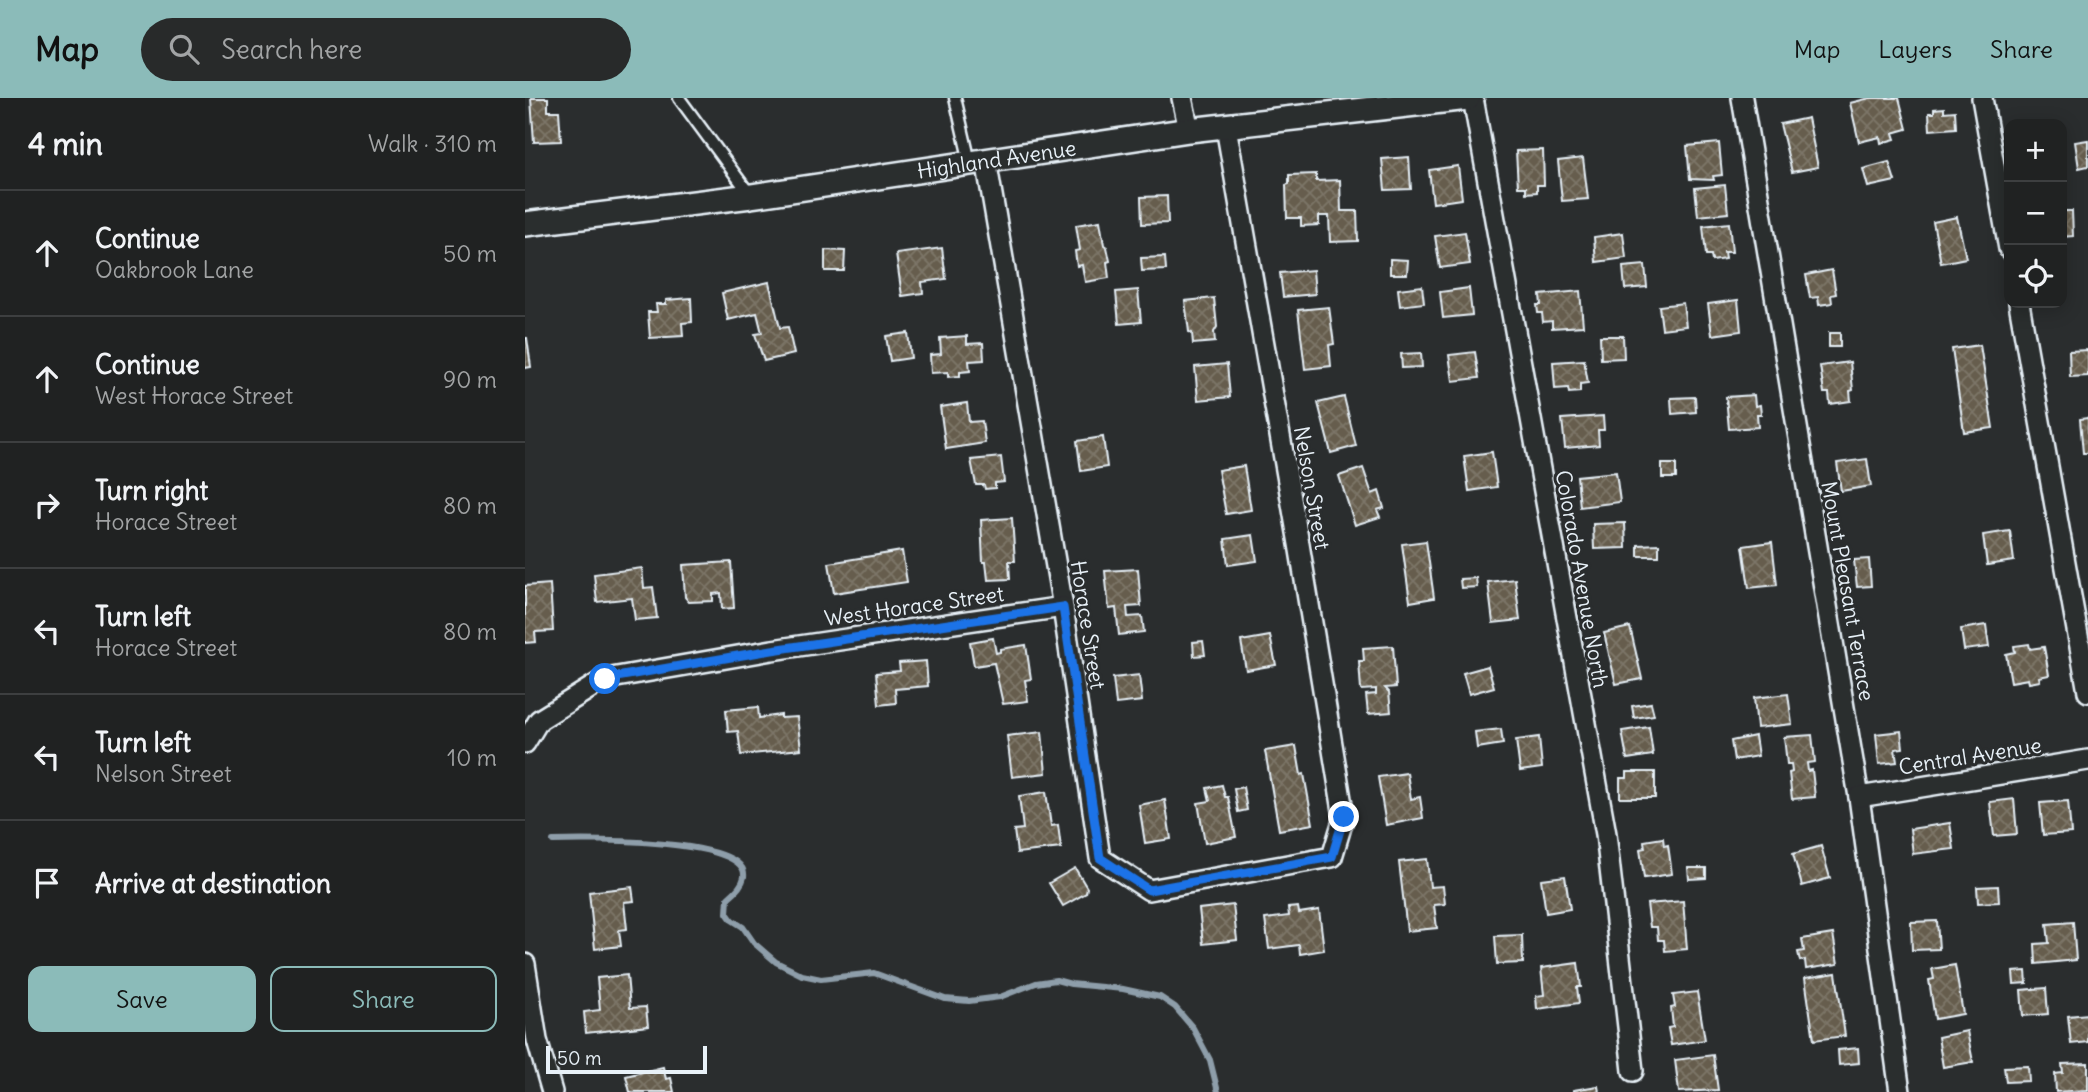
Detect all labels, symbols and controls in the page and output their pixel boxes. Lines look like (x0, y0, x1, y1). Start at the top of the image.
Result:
search box (141, 18, 631, 81)
text: Map (35, 28, 99, 70)
icon: search (165, 30, 203, 68)
text: Search here (221, 33, 362, 66)
text: Map (1794, 34, 1840, 64)
text: Layers (1878, 34, 1952, 64)
text: Share (1990, 34, 2053, 64)
map controls (2004, 119, 2067, 308)
button: + (2004, 119, 2067, 182)
text: 4 min (28, 125, 103, 163)
text: Walk · 310 m (368, 129, 497, 158)
street label: Highland Avenue (915, 134, 1078, 184)
button: − (2004, 182, 2067, 245)
text: Continue (95, 222, 200, 255)
icon: ahead (28, 234, 66, 272)
text: 50 m (443, 239, 497, 268)
button: locate (2004, 245, 2067, 308)
text: Oakbrook Lane (95, 255, 254, 284)
text: Continue (95, 348, 200, 381)
icon: ahead (28, 360, 66, 398)
text: 90 m (443, 365, 497, 394)
text: West Horace Street (95, 381, 293, 410)
street label: Nelson Street (1288, 424, 1336, 552)
street label: Colorado Avenue North (1550, 468, 1614, 690)
text: Turn right (95, 474, 208, 507)
street label: Mount Pleasant Terrace (1815, 479, 1881, 703)
icon: right (28, 486, 66, 524)
text: 80 m (443, 491, 497, 520)
text: Horace Street (95, 507, 237, 536)
street label: Horace Street (1065, 559, 1111, 691)
street label: West Horace Street (822, 580, 1006, 632)
text: Turn left (95, 600, 191, 633)
icon: left (28, 612, 66, 650)
text: 80 m (443, 617, 497, 646)
text: Horace Street (95, 633, 237, 662)
route start (589, 663, 620, 694)
text: Turn left (95, 726, 191, 759)
street label: Central Avenue (1897, 731, 2043, 781)
icon: left (28, 738, 66, 776)
text: 10 m (447, 743, 497, 772)
text: Nelson Street (95, 759, 232, 788)
route end (1328, 801, 1359, 832)
icon: arrive (28, 864, 66, 902)
text: Arrive at destination (95, 867, 331, 900)
button: Save (28, 966, 256, 1032)
button: Share (270, 966, 497, 1032)
scale bar (546, 1043, 707, 1075)
text: 50 m (557, 1046, 602, 1070)

